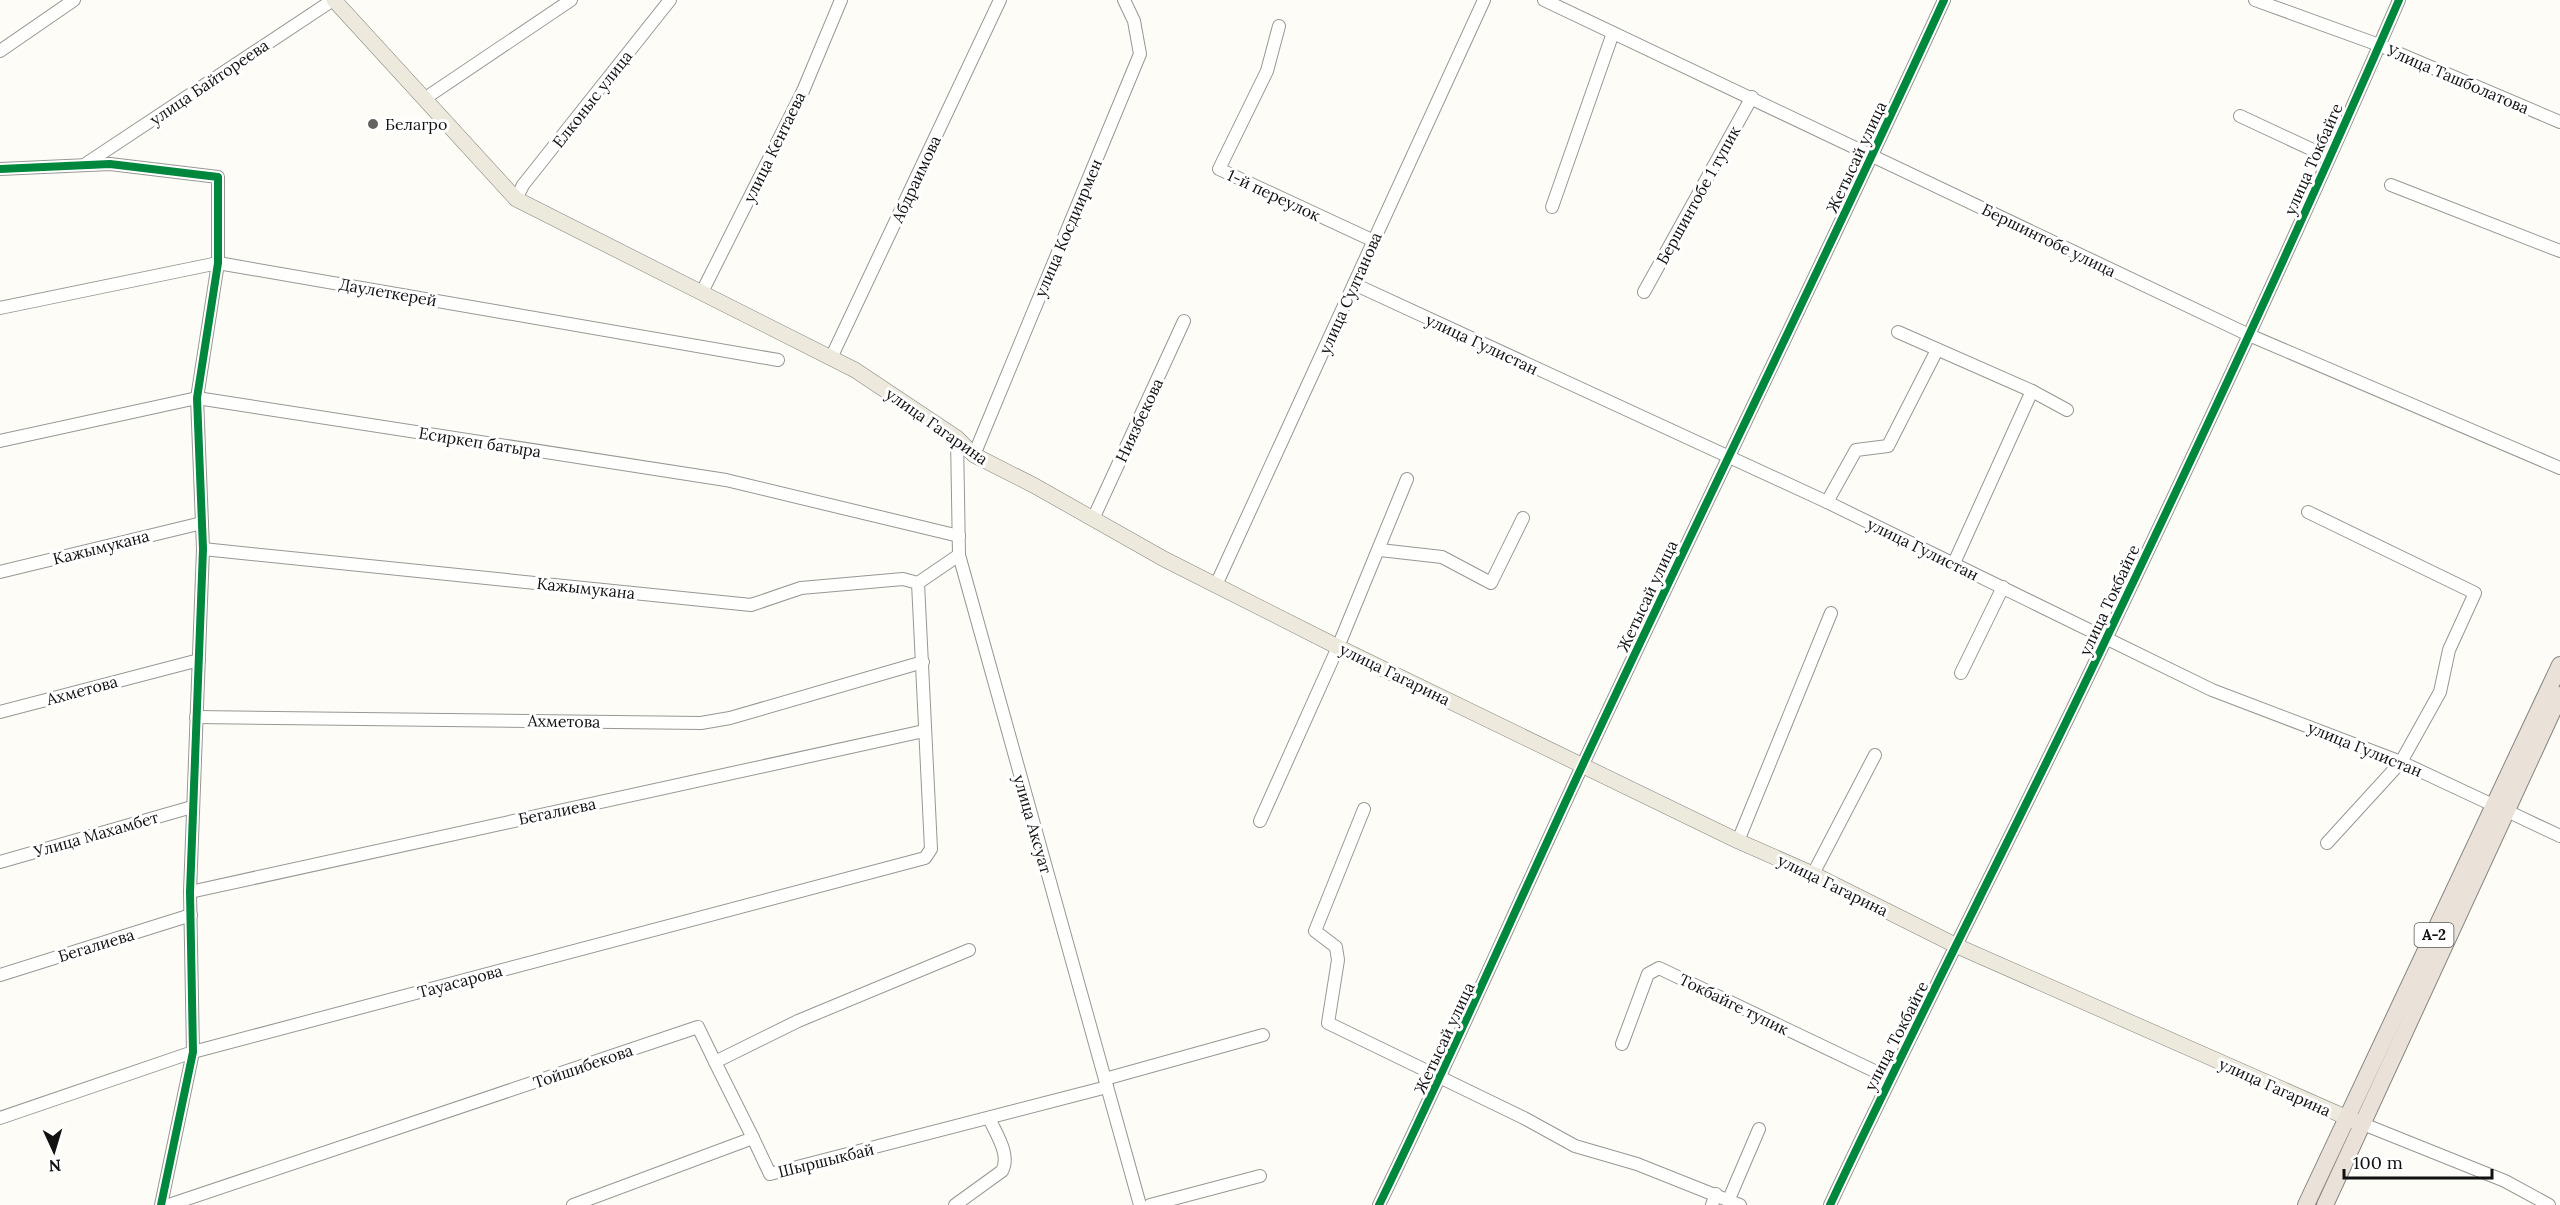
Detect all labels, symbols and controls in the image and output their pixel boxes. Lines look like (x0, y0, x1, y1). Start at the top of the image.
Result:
street label: улица Байтореева (146, 35, 272, 129)
street label: Улица Ташболатова (2383, 40, 2532, 118)
street label: Елконыс улица (548, 46, 636, 152)
street label: улица Кентаева (738, 88, 810, 206)
street label: Жетысай улица (1821, 98, 1891, 216)
street label: улица Токбайге (2279, 100, 2347, 218)
place label: Белагро (385, 114, 447, 134)
marker: Белагро (366, 117, 380, 131)
street label: Бершинтобе 1 тупик (1652, 122, 1745, 268)
street label: Абдраимова (887, 132, 945, 227)
street label: улица Косдиирмен (1030, 156, 1106, 300)
street label: 1-й переулок (1224, 165, 1324, 225)
street label: Бершинтобе улица (1979, 199, 2119, 281)
street label: улица Султанова (1314, 229, 1386, 357)
street label: Даулеткерей (337, 274, 439, 310)
street label: улица Гулистан (1423, 309, 1541, 379)
street label: Ниязбекова (1111, 375, 1167, 465)
street label: улица Гагарина (882, 383, 992, 469)
street label: Есиркеп батыра (417, 422, 543, 462)
street label: улица Гулистан (1864, 513, 1982, 585)
street label: Кажымукана (51, 525, 151, 569)
street label: Жетысай улица (1612, 537, 1682, 655)
street label: улица Токбайге (2075, 541, 2144, 659)
street label: Кажымукана (536, 573, 636, 603)
street label: улица Гагарина (1337, 639, 1453, 709)
street label: Ахметова (43, 671, 120, 709)
street label: Ахметова (526, 710, 601, 732)
street label: улица Гулистан (2305, 717, 2425, 781)
street label: улица Аксуат (1009, 772, 1057, 876)
street label: Бегалиева (516, 793, 598, 829)
street label: Улица Махамбет (31, 807, 161, 862)
street label: улица Гагарина (1775, 850, 1891, 920)
road number: A-2 (2414, 923, 2454, 947)
street label: Бегалиева (55, 924, 137, 966)
street label: Тауасарова (415, 960, 505, 1002)
street label: Токбайге тупик (1676, 969, 1792, 1039)
street label: улица Токбайге (1860, 978, 1932, 1094)
street label: Жетысай улица (1409, 979, 1479, 1097)
street label: Тойшибекова (531, 1040, 635, 1092)
street label: улица Гагарина (2216, 1053, 2334, 1121)
north arrow (24, 1121, 84, 1181)
street label: Шыршыкбай (776, 1138, 876, 1182)
scale bar (2344, 1142, 2492, 1180)
text: 100 m (2353, 1151, 2403, 1174)
text: N (48, 1156, 62, 1176)

